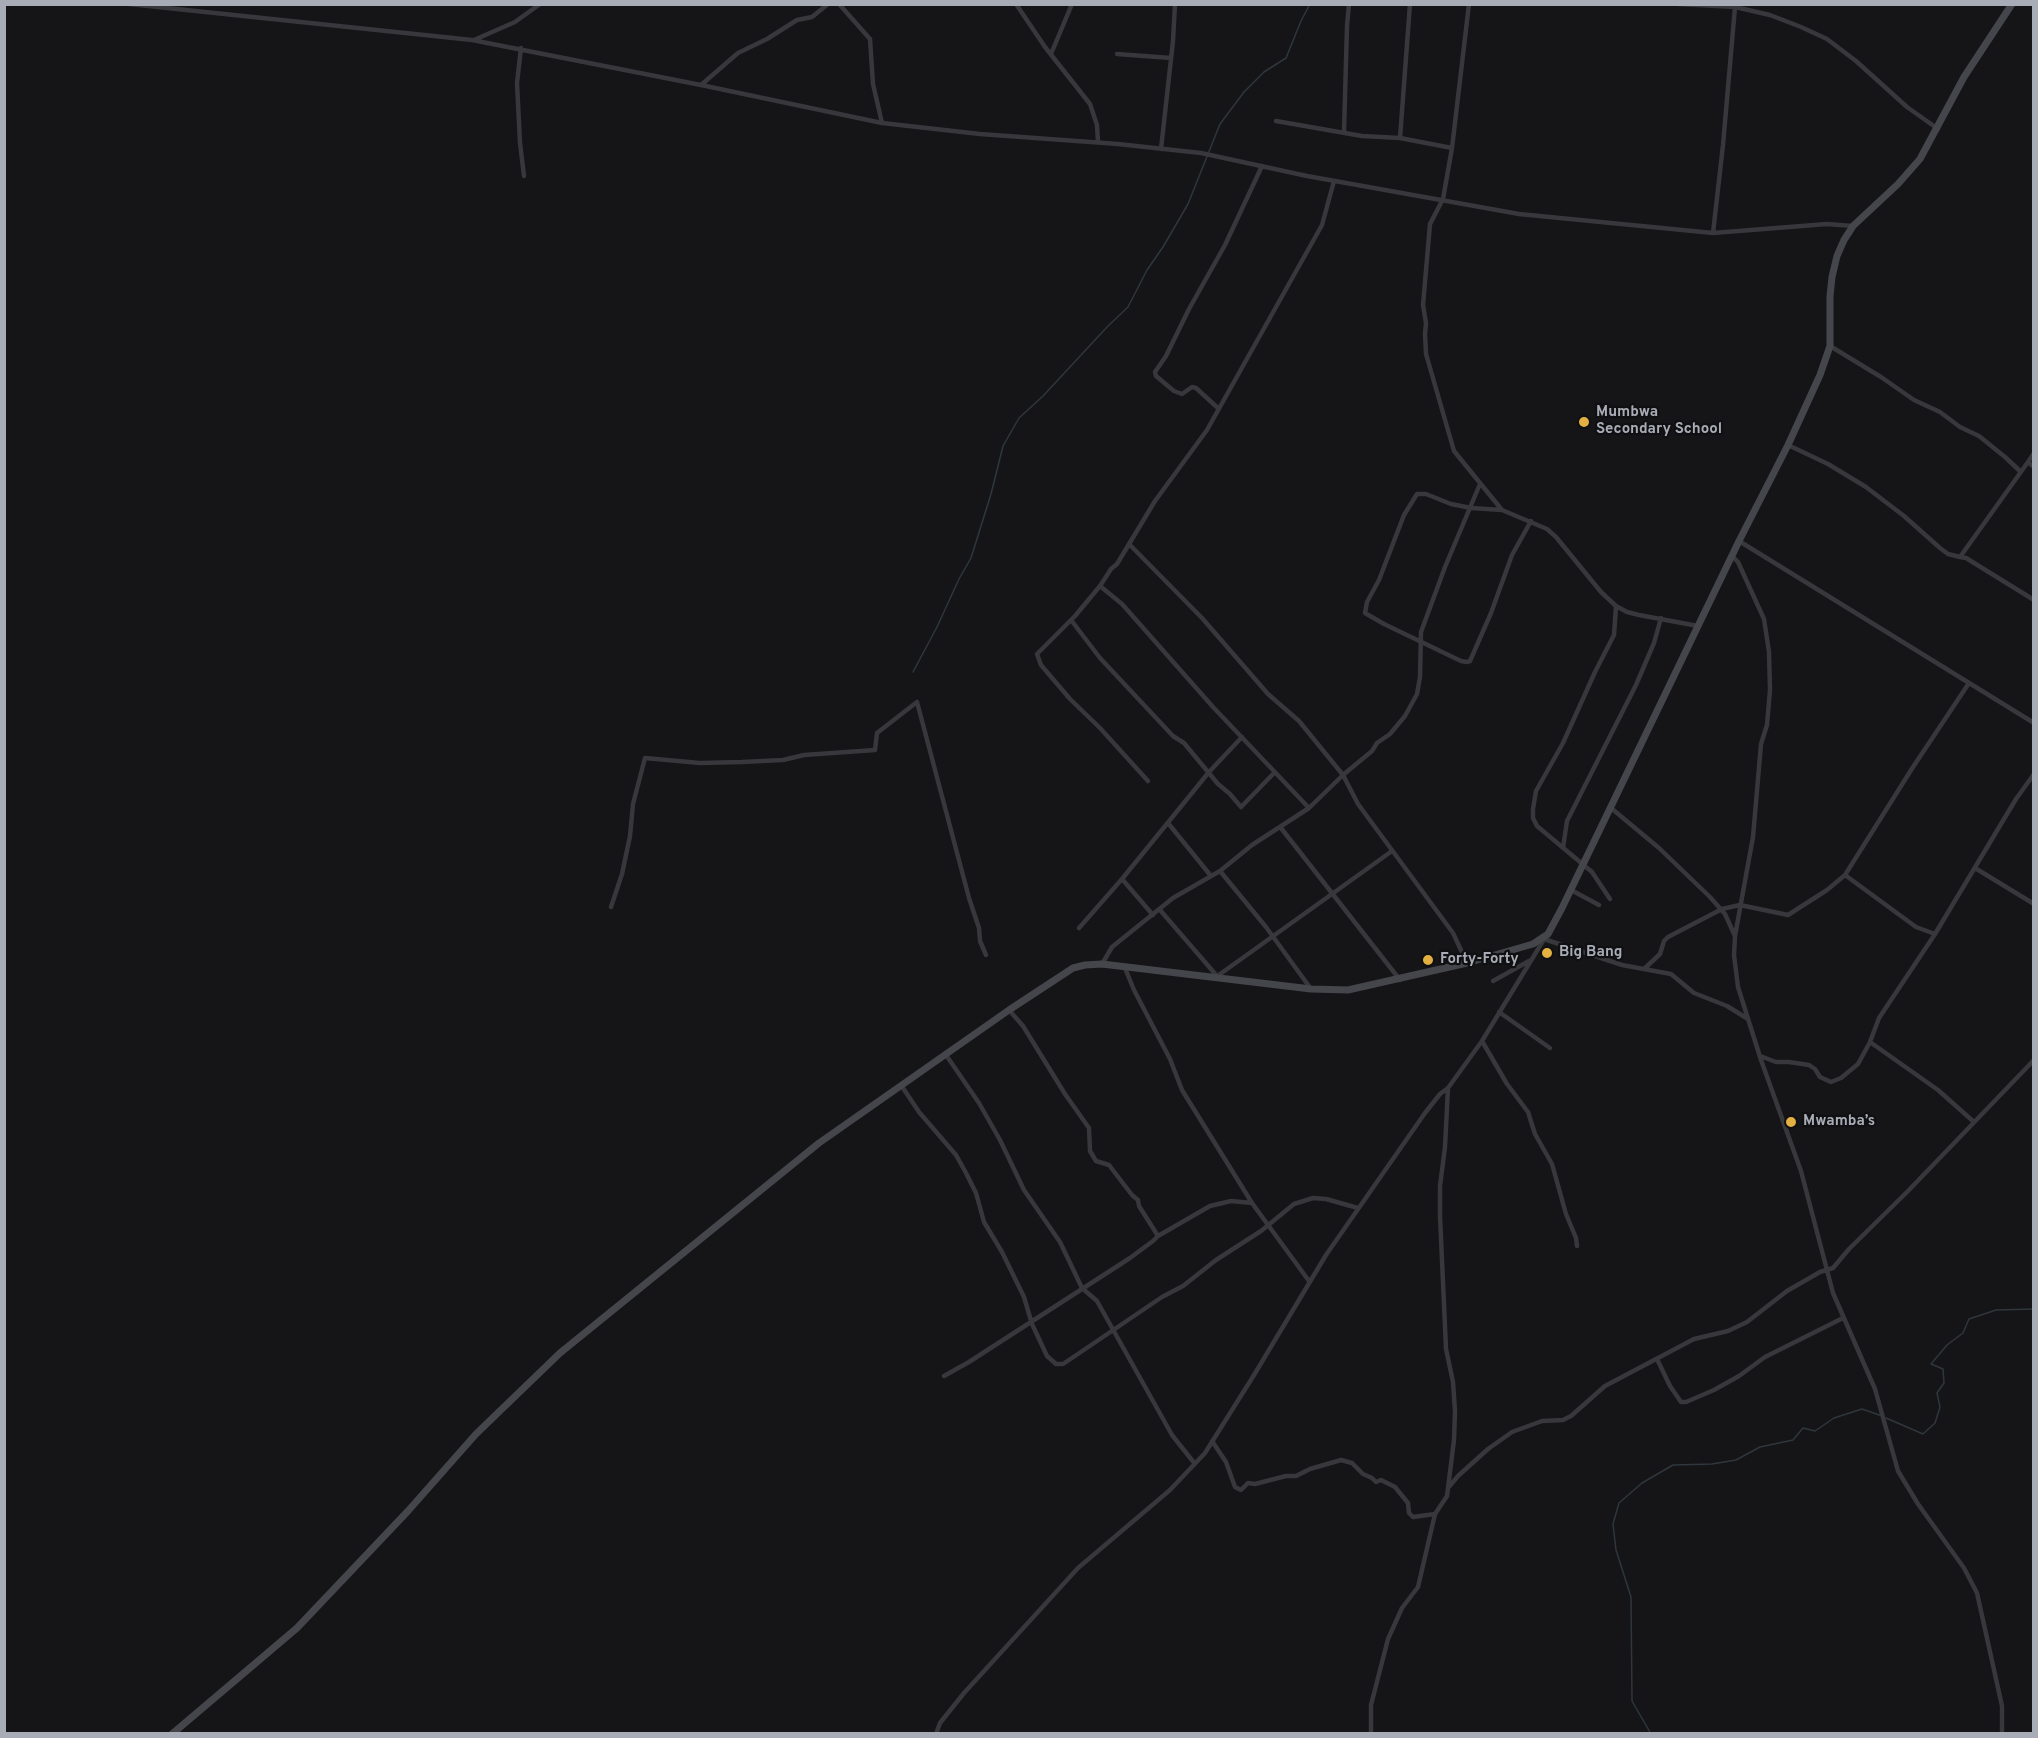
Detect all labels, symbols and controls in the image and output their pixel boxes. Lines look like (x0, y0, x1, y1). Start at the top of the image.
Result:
place label: Mumbwa Secondary School (1596, 404, 1722, 439)
marker: Mumbwa Secondary School (1577, 415, 1591, 429)
place label: Big Bang (1559, 944, 1623, 962)
marker: Big Bang (1540, 946, 1554, 960)
place label: Forty-Forty (1440, 951, 1519, 969)
marker: Forty-Forty (1421, 953, 1435, 967)
place label: Mwamba’s (1803, 1113, 1875, 1131)
marker: Mwamba’s (1784, 1115, 1798, 1129)

